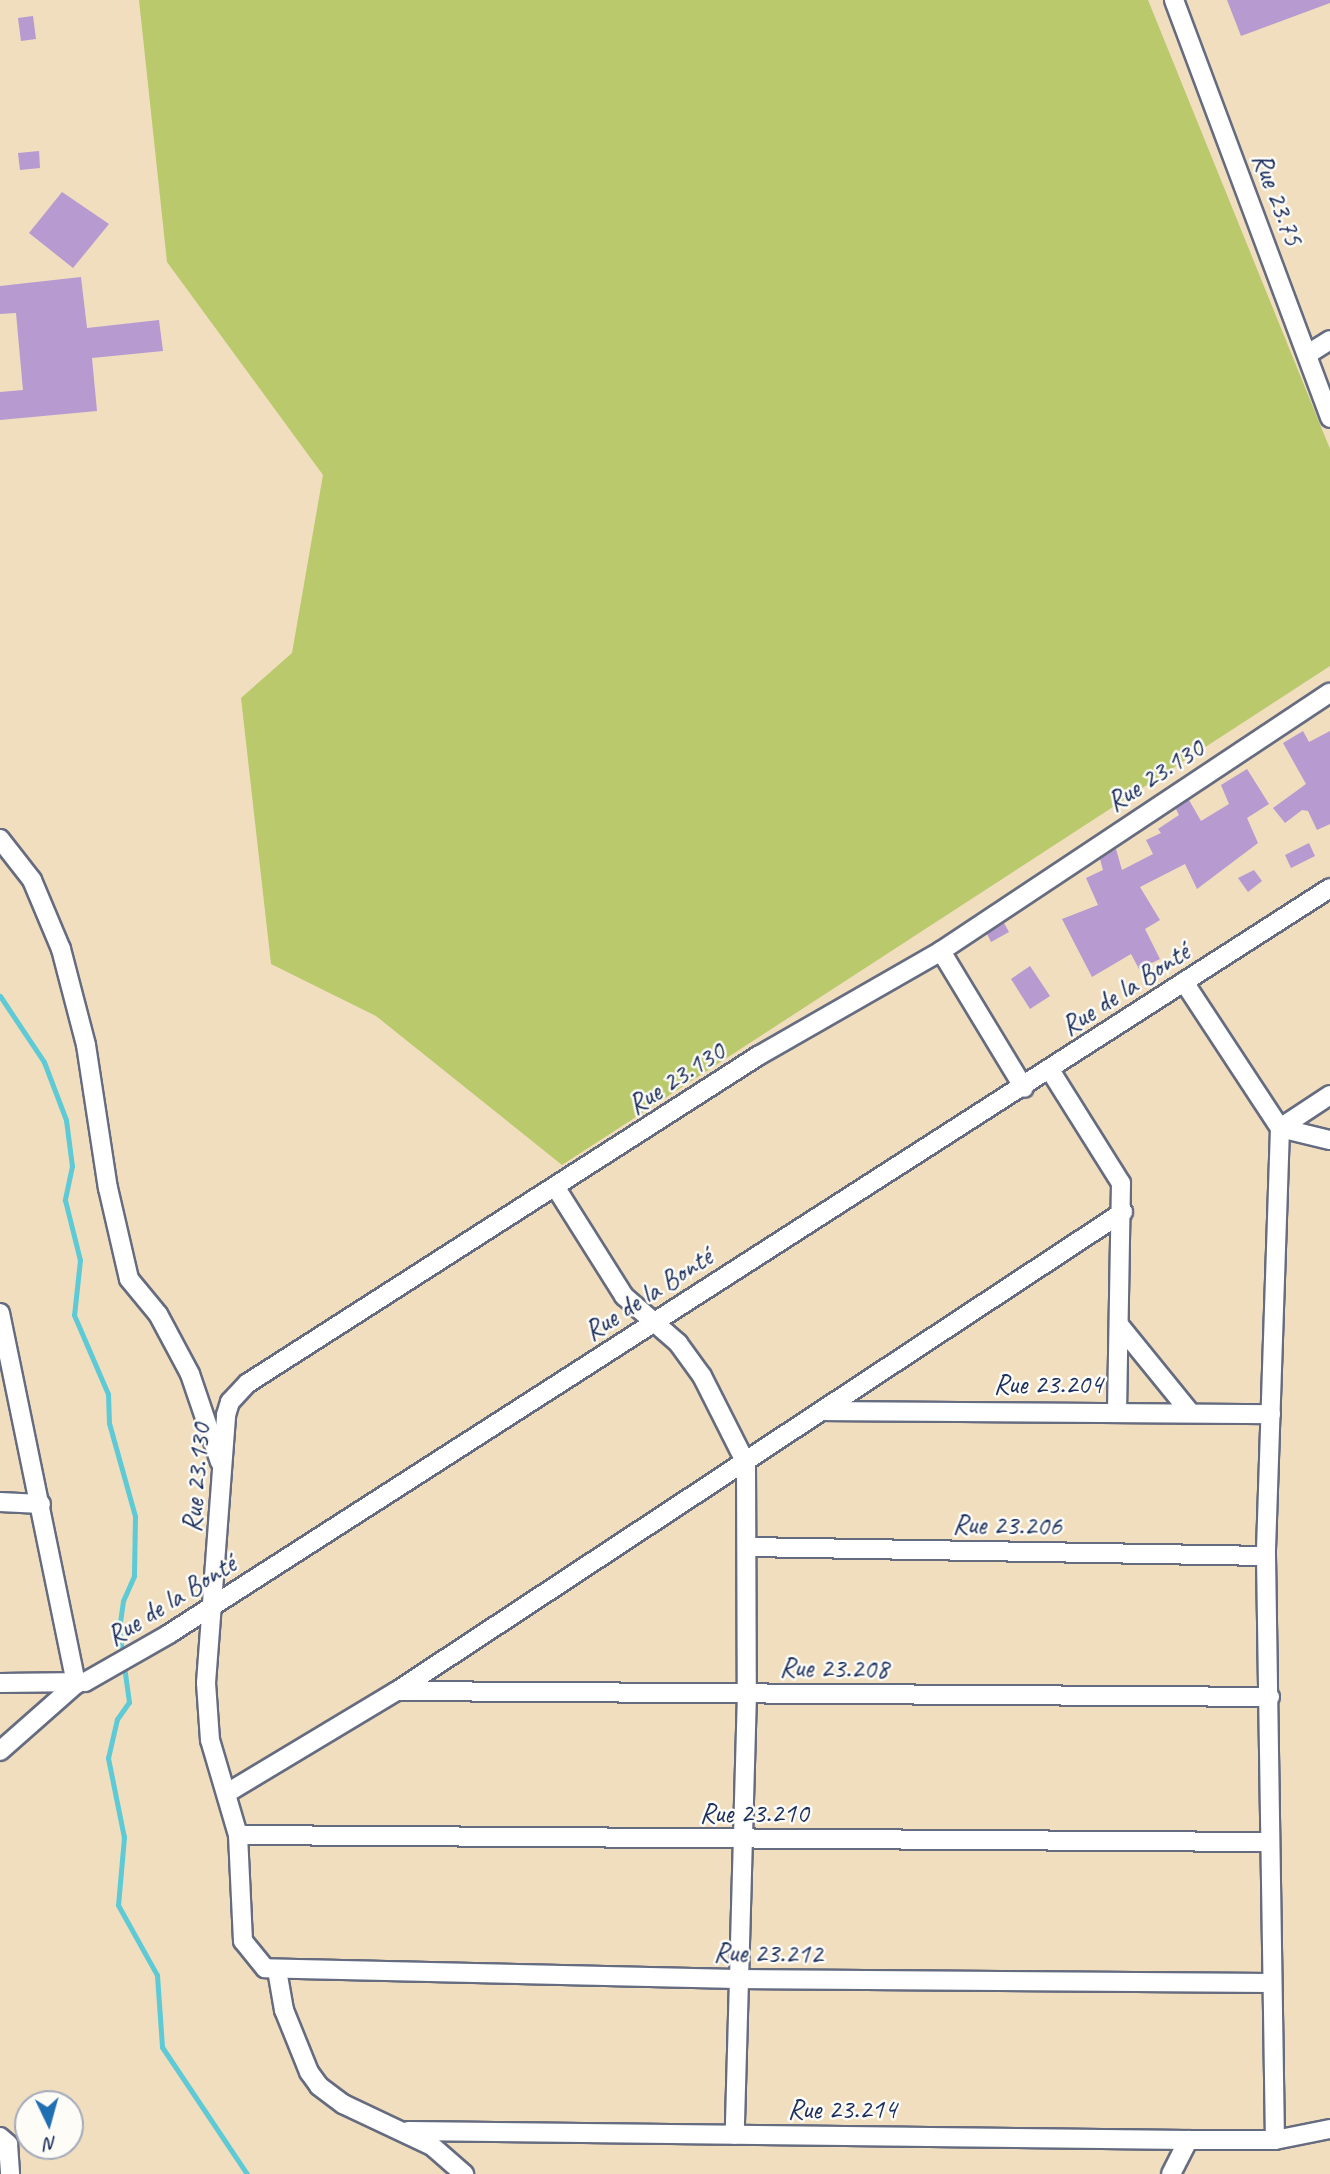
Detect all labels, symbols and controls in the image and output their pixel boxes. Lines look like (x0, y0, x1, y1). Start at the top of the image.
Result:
street label: Rue 23.75 (1245, 148, 1311, 250)
street label: Rue 23.130 (1100, 731, 1210, 819)
street label: Rue de la Bonté (1054, 935, 1196, 1043)
street label: Rue 23.130 (621, 1034, 731, 1122)
street label: Rue de la Bonté (577, 1240, 719, 1348)
street label: Rue 23.204 (994, 1367, 1102, 1401)
street label: Rue 23.130 (175, 1422, 217, 1534)
street label: Rue 23.206 (952, 1507, 1062, 1543)
street label: Rue de la Bonté (100, 1547, 242, 1653)
street label: Rue 23.208 (779, 1650, 889, 1686)
street label: Rue 23.210 (700, 1796, 808, 1830)
street label: Rue 23.212 (713, 1935, 823, 1971)
north arrow (14, 2090, 84, 2160)
street label: Rue 23.214 (788, 2092, 896, 2126)
text: N (44, 2131, 58, 2156)

